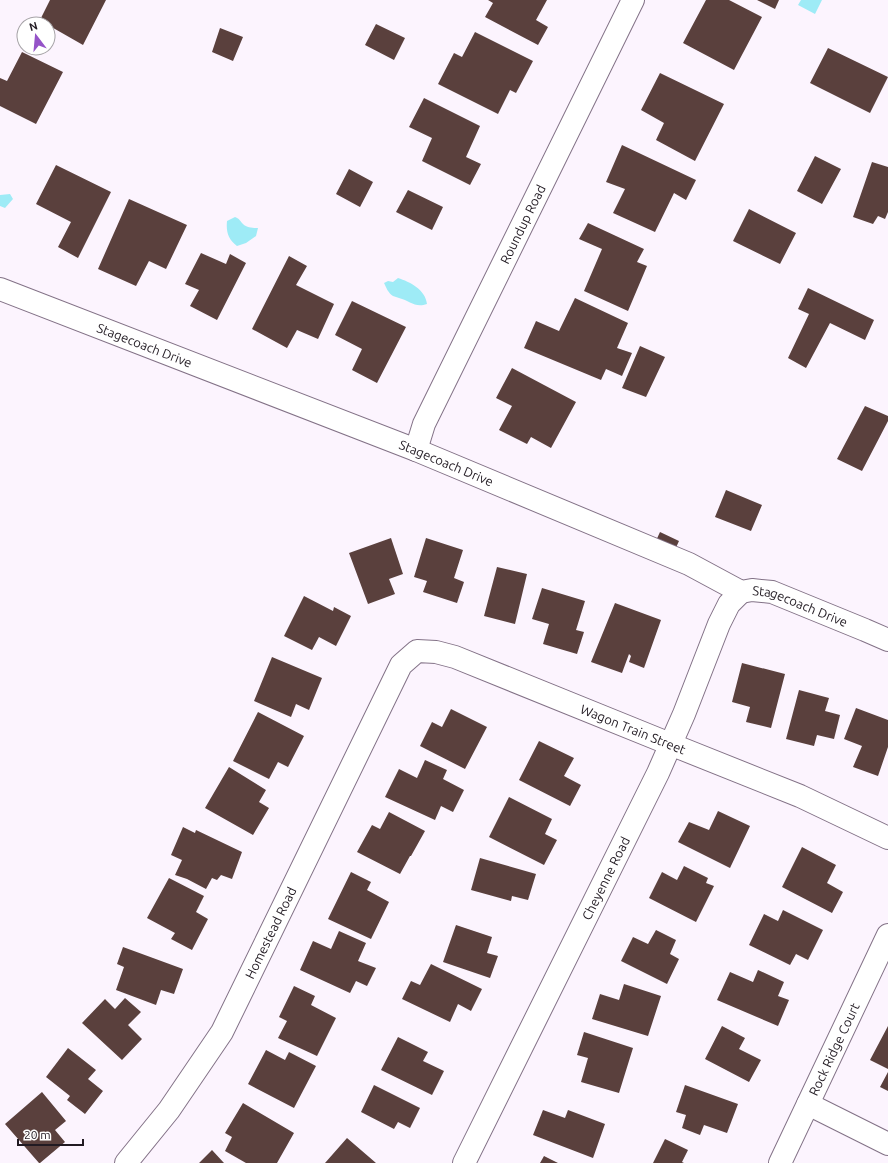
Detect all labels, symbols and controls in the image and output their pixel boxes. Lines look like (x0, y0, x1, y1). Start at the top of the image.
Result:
north arrow (16, 16, 56, 56)
text: N (28, 19, 39, 33)
street label: Roundup Road (497, 182, 548, 266)
street label: Stagecoach Drive (95, 320, 194, 370)
street label: Stagecoach Drive (397, 437, 496, 489)
street label: Stagecoach Drive (752, 583, 850, 629)
street label: Wagon Train Street (578, 702, 688, 757)
street label: Cheyenne Road (579, 834, 632, 922)
street label: Homestead Road (242, 885, 299, 981)
street label: Rock Ridge Court (806, 1001, 862, 1098)
scale bar (18, 1121, 83, 1147)
text: 20 m (24, 1128, 51, 1141)

